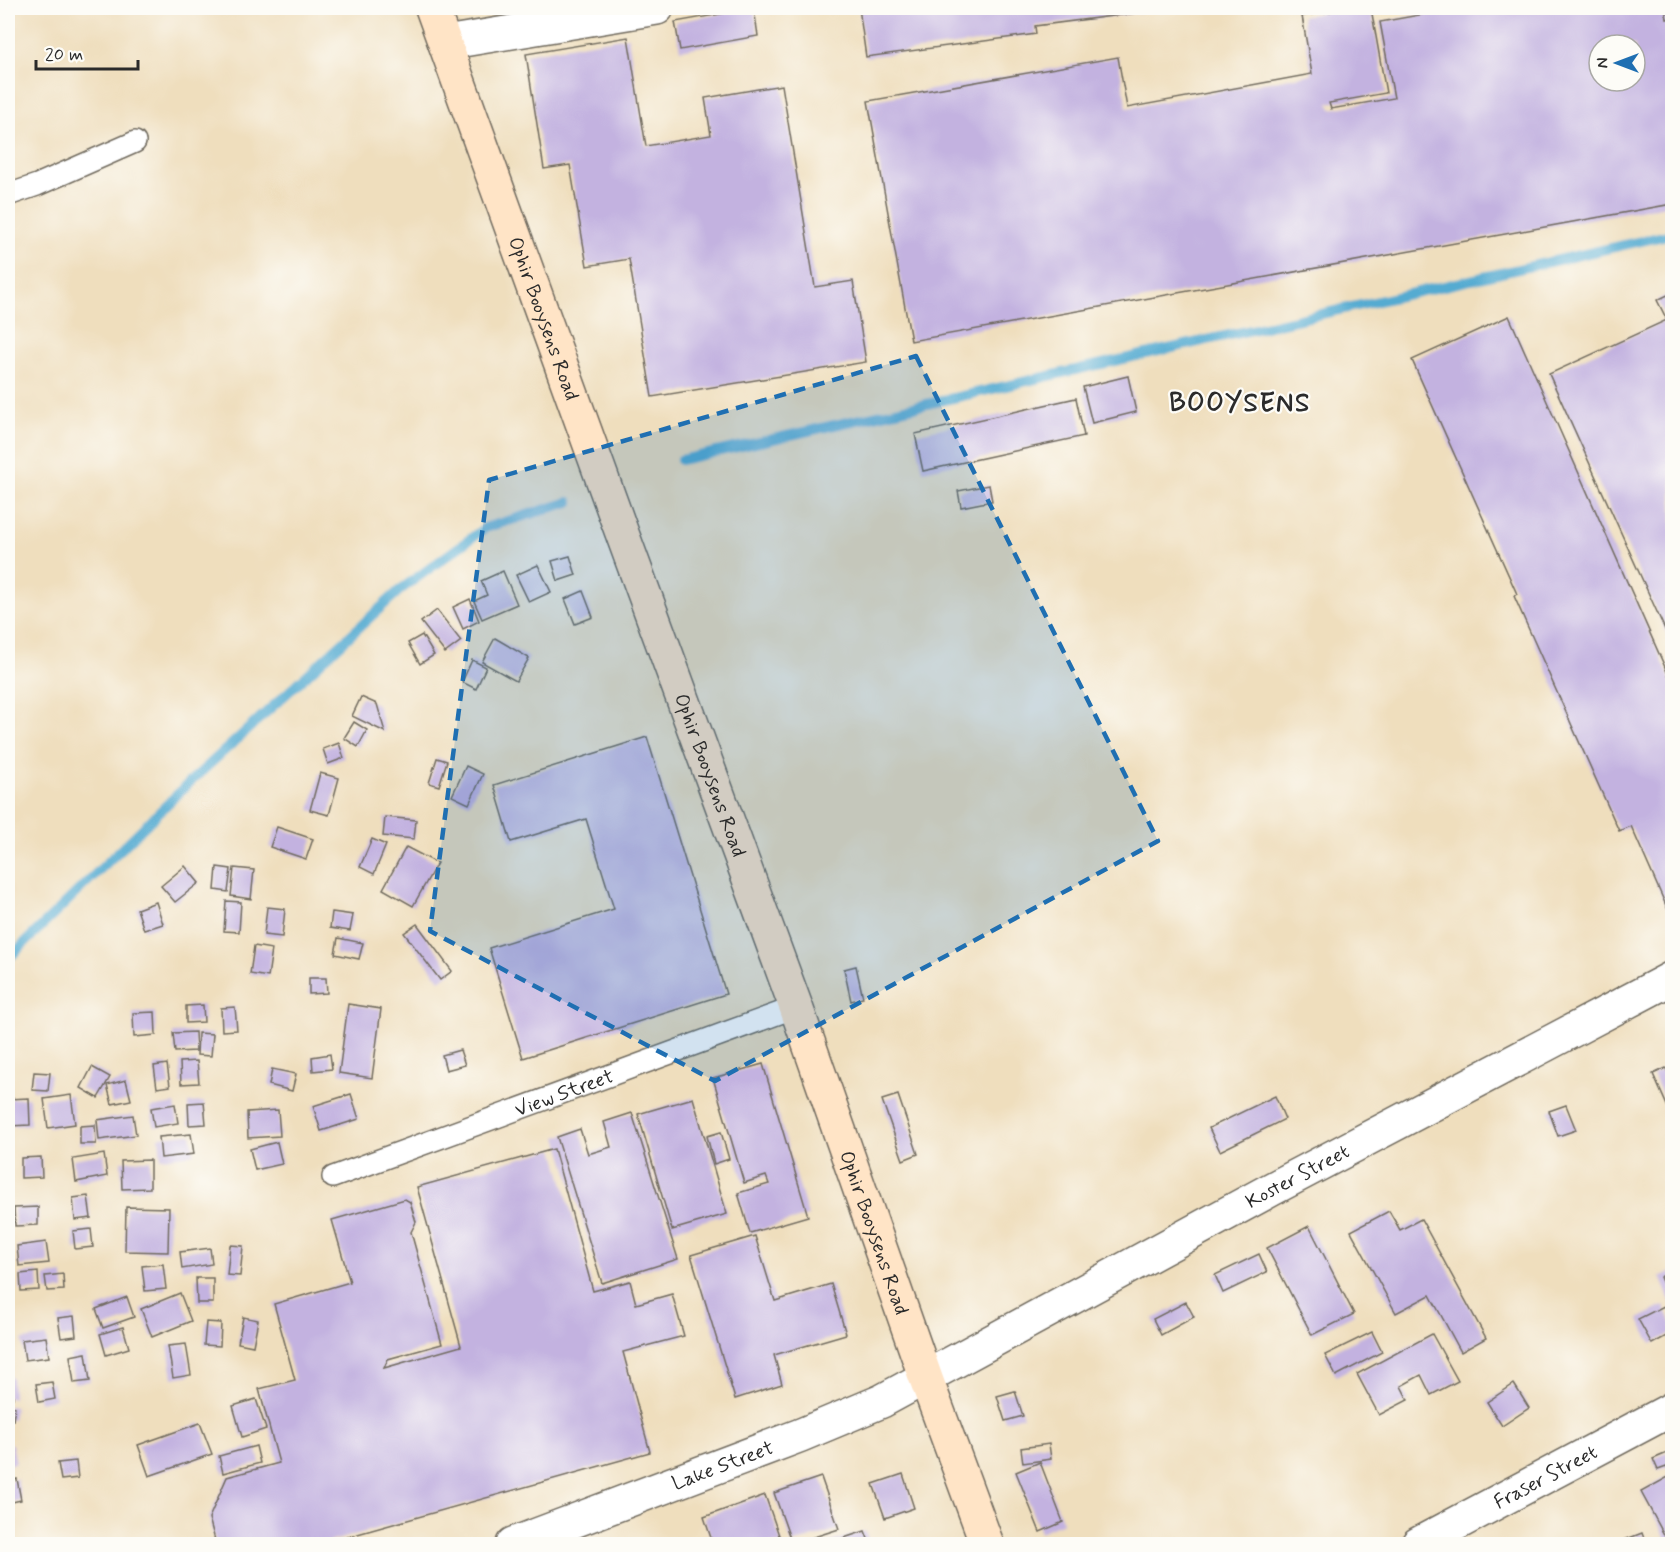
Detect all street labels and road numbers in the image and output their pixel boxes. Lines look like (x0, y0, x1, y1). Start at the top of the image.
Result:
street label: Ophir Booysens Road (501, 233, 585, 404)
street label: Ophir Booysens Road (667, 690, 752, 861)
street label: View Street (511, 1063, 618, 1124)
street label: Koster Street (1241, 1139, 1354, 1216)
street label: Ophir Booysens Road (832, 1147, 915, 1319)
street label: Lake Street (668, 1435, 778, 1498)
street label: Fraser Street (1489, 1439, 1602, 1516)

